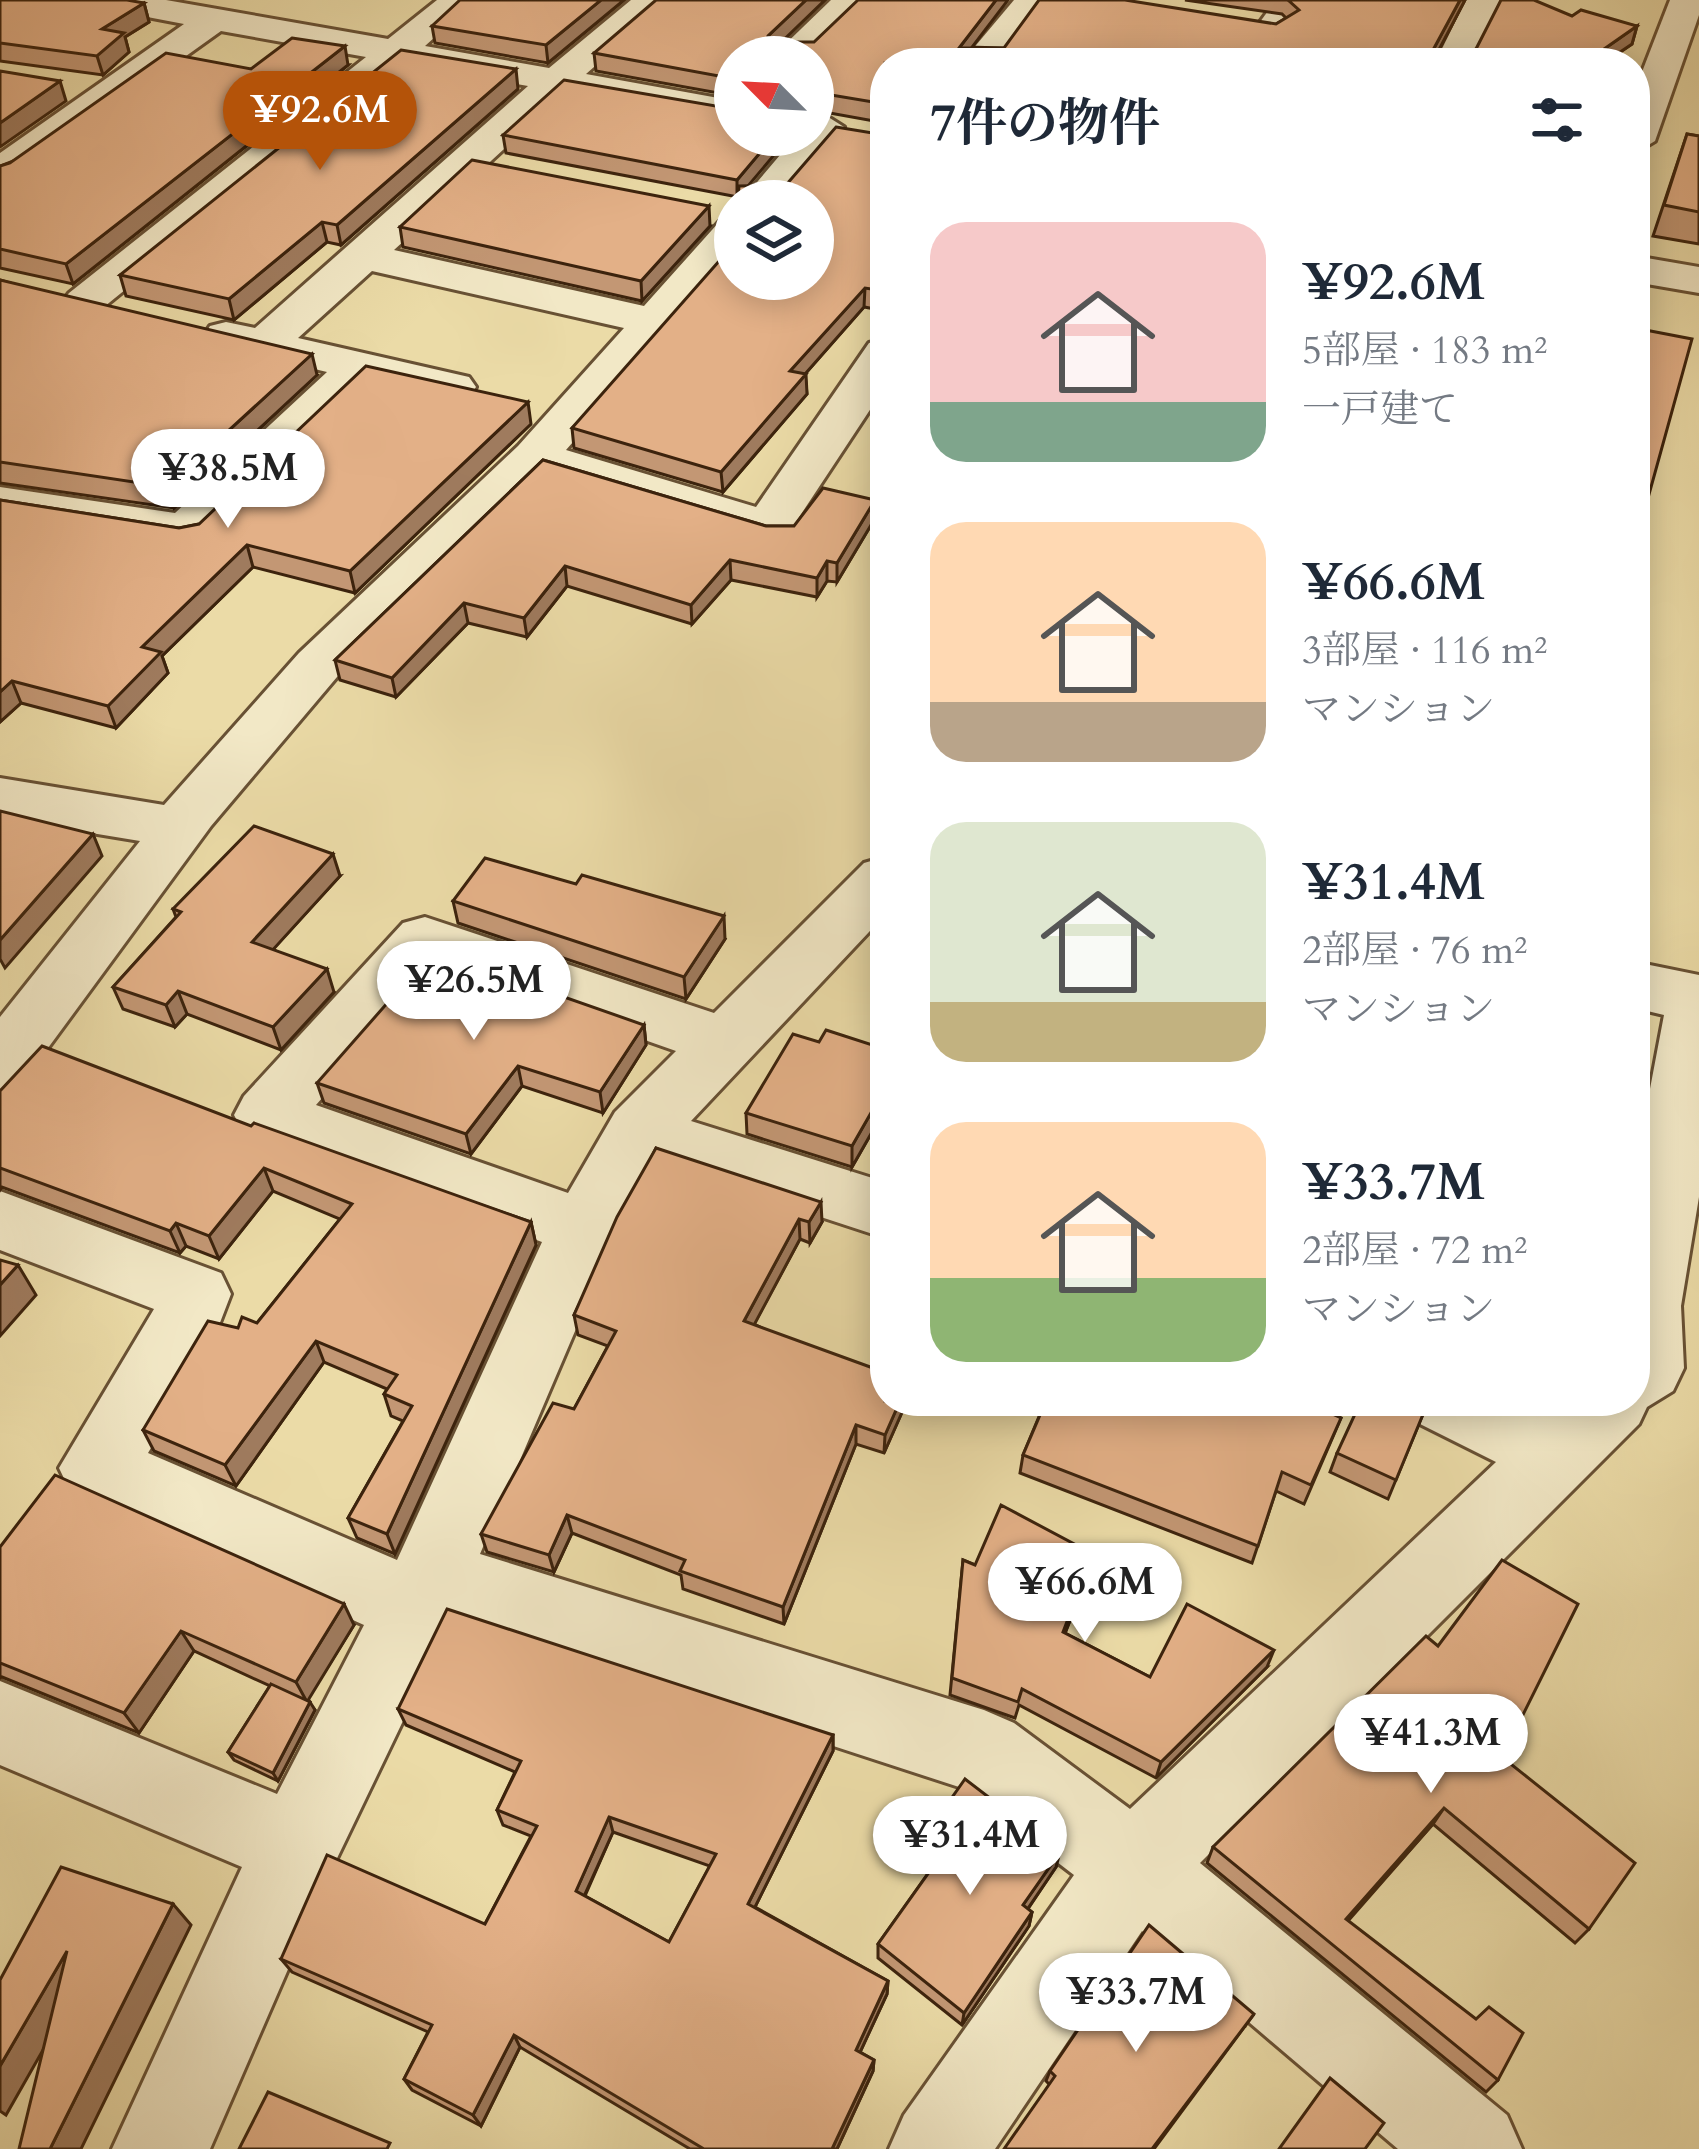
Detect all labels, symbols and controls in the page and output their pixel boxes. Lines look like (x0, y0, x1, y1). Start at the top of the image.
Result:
north arrow (714, 36, 834, 156)
map controls (714, 36, 834, 300)
pin: ¥92.6M (222, 71, 418, 173)
text: ¥92.6M (250, 83, 390, 136)
icon: filters (1524, 87, 1590, 153)
text: 7件の物件 (930, 89, 1160, 159)
button: layers (714, 180, 834, 300)
text: ¥92.6M (1302, 248, 1485, 318)
icon: home (1026, 270, 1170, 414)
text: 5部屋 · 183 m² (1302, 324, 1547, 377)
text: 一戸建て (1302, 383, 1458, 436)
pin: ¥38.5M (130, 429, 326, 531)
text: ¥38.5M (158, 441, 298, 494)
text: ¥66.6M (1302, 548, 1485, 618)
icon: home (1026, 570, 1170, 714)
text: 3部屋 · 116 m² (1302, 624, 1547, 677)
text: マンション (1302, 683, 1495, 736)
text: ¥31.4M (1302, 848, 1485, 918)
icon: home (1026, 870, 1170, 1014)
text: 2部屋 · 76 m² (1302, 924, 1527, 977)
pin: ¥26.5M (376, 941, 572, 1043)
text: ¥26.5M (404, 953, 544, 1006)
text: マンション (1302, 983, 1495, 1036)
text: ¥33.7M (1302, 1148, 1485, 1218)
icon: home (1026, 1170, 1170, 1314)
text: 2部屋 · 72 m² (1302, 1224, 1527, 1277)
text: マンション (1302, 1283, 1495, 1336)
pin: ¥66.6M (987, 1543, 1183, 1645)
text: ¥66.6M (1015, 1555, 1155, 1608)
pin: ¥41.3M (1333, 1694, 1529, 1796)
text: ¥41.3M (1361, 1706, 1501, 1759)
pin: ¥31.4M (872, 1796, 1068, 1898)
text: ¥31.4M (900, 1808, 1040, 1861)
pin: ¥33.7M (1038, 1953, 1234, 2055)
text: ¥33.7M (1066, 1965, 1206, 2018)

